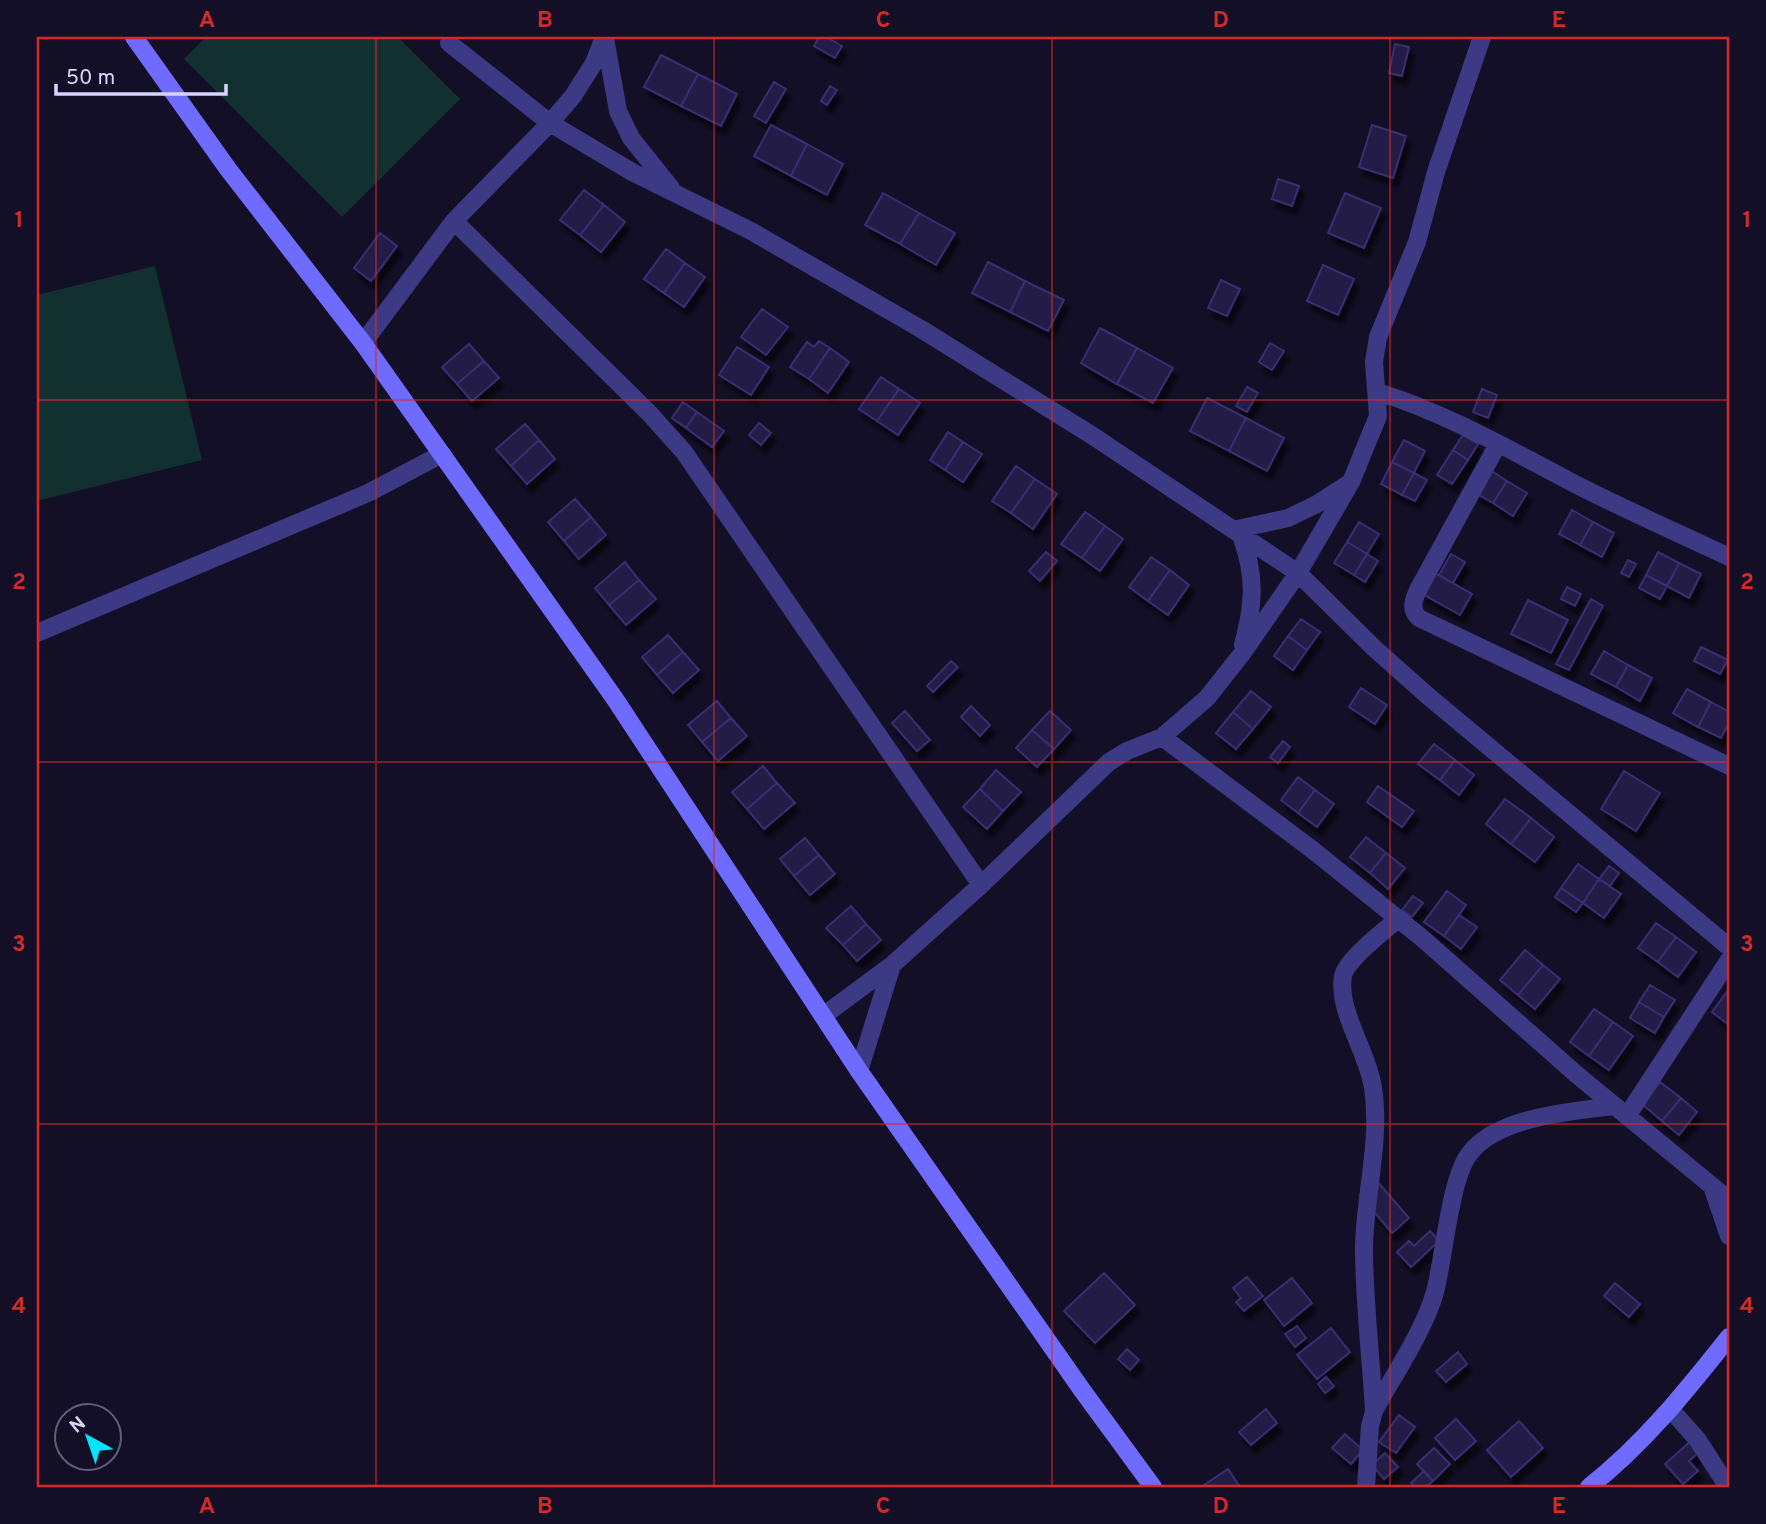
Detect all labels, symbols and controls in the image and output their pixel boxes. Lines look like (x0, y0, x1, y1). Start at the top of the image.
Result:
text: A (199, 7, 215, 36)
text: B (537, 7, 553, 36)
text: C (876, 7, 890, 36)
text: D (1213, 7, 1229, 36)
text: E (1552, 7, 1566, 36)
scale bar (56, 52, 226, 96)
text: 50 m (66, 65, 115, 92)
text: 1 (14, 207, 24, 236)
text: 1 (1742, 207, 1752, 236)
text: 2 (12, 569, 26, 598)
text: 2 (1740, 569, 1754, 598)
text: 3 (12, 931, 26, 960)
text: 3 (1740, 931, 1754, 960)
text: 4 (12, 1293, 26, 1322)
text: 4 (1740, 1293, 1754, 1322)
north arrow (52, 1402, 122, 1472)
text: N (65, 1412, 91, 1439)
text: A (199, 1493, 215, 1522)
text: B (537, 1493, 553, 1522)
text: C (876, 1493, 890, 1522)
text: D (1213, 1493, 1229, 1522)
text: E (1552, 1493, 1566, 1522)

